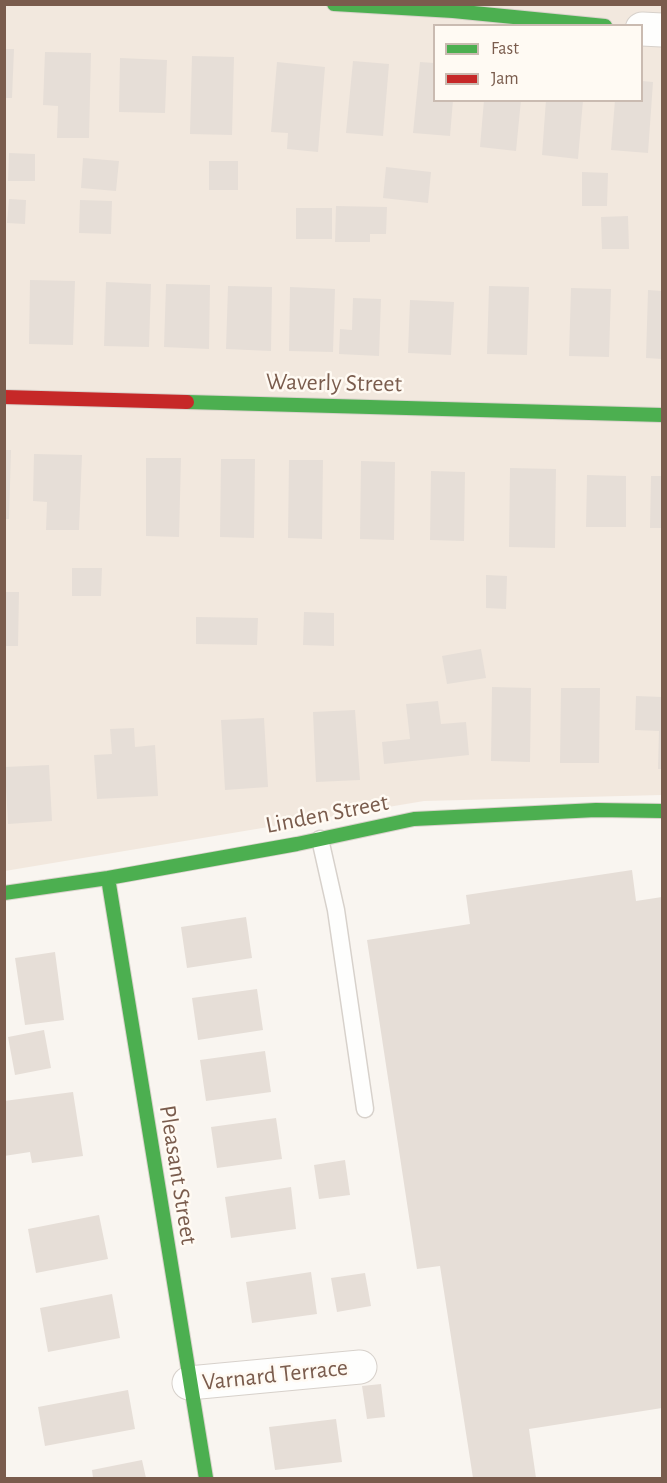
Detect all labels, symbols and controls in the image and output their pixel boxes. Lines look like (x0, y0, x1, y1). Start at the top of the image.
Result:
legend (433, 24, 643, 102)
text: Fast (491, 40, 519, 58)
text: Jam (491, 70, 519, 88)
street label: Waverly Street (266, 367, 402, 399)
street label: Linden Street (263, 788, 391, 840)
street label: Pleasant Street (153, 1103, 203, 1247)
street label: Varnard Terrace (201, 1353, 349, 1397)

